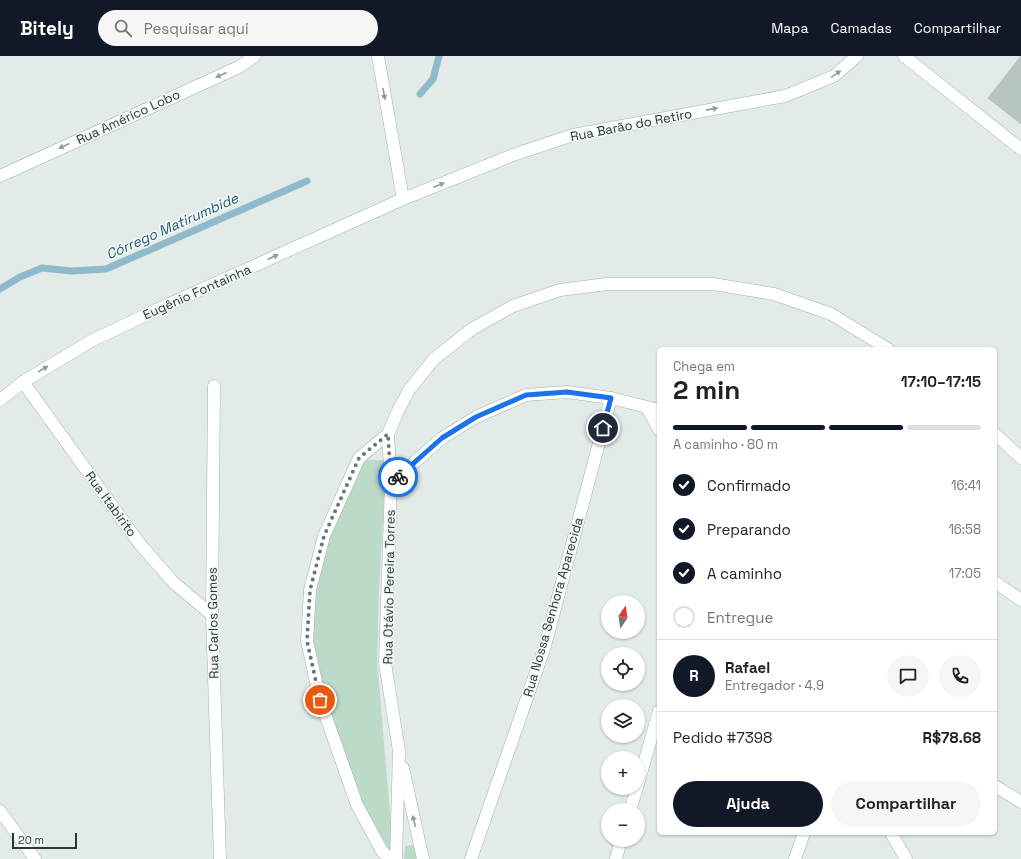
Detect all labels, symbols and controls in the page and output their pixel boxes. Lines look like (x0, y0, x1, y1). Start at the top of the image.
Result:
search box (98, 10, 378, 46)
text: Bitely (20, 16, 74, 41)
icon: search (112, 17, 134, 39)
text: Pesquisar aqui (144, 19, 249, 38)
text: Mapa (771, 19, 808, 37)
text: Camadas (830, 19, 892, 37)
text: Compartilhar (914, 19, 1001, 37)
one-way arrow (830, 70, 841, 78)
one-way arrow (215, 72, 226, 78)
street label: Rua Américo Lobo (73, 86, 183, 148)
one-way arrow (382, 88, 388, 101)
street label: Rua Barão do Retiro (569, 105, 693, 145)
one-way arrow (705, 106, 718, 112)
one-way arrow (58, 144, 70, 150)
one-way arrow (434, 181, 446, 187)
water label: Córrego Matirumbide (103, 188, 241, 263)
one-way arrow (268, 254, 280, 260)
street label: Eugênio Fontainha (140, 260, 254, 323)
text: Chega em (673, 358, 735, 375)
one-way arrow (37, 366, 49, 373)
text: 17:10–17:15 (901, 372, 981, 391)
text: 2 min (673, 373, 740, 407)
pin (586, 411, 620, 445)
icon: home (592, 417, 614, 439)
text: A caminho · 80 m (673, 436, 778, 453)
courier (378, 457, 418, 497)
icon: bike (387, 466, 409, 488)
street label: Rua Itabirito (81, 468, 141, 540)
icon: check (673, 474, 695, 496)
text: Confirmado (707, 476, 791, 495)
text: 16:41 (951, 477, 981, 494)
street label: Rua Otávio Pereira Torres (379, 509, 399, 665)
street label: Rua Nossa Senhora Aparecida (519, 515, 587, 699)
icon: check (673, 518, 695, 540)
text: Preparando (707, 520, 791, 539)
text: 16:58 (948, 521, 981, 538)
icon: check (673, 562, 695, 584)
text: A caminho (707, 564, 782, 583)
text: 17:05 (949, 565, 981, 582)
street label: Rua Carlos Gomes (204, 567, 222, 679)
north arrow (601, 595, 645, 639)
map controls (601, 595, 645, 847)
text: Entregue (707, 608, 773, 627)
button: locate (601, 647, 645, 691)
button: chat (887, 655, 929, 697)
button: phone (939, 655, 981, 697)
text: Rafael (725, 658, 770, 677)
text: R (689, 666, 699, 685)
text: Entregador · 4.9 (725, 677, 824, 694)
pin (303, 683, 337, 717)
icon: bag (309, 689, 331, 711)
button: layers (601, 699, 645, 743)
text: Pedido #7398 (673, 728, 772, 747)
text: R$78.68 (923, 728, 981, 747)
button: + (601, 751, 645, 795)
button: Ajuda (673, 781, 823, 827)
button: Compartilhar (831, 781, 981, 827)
button: − (601, 803, 645, 847)
one-way arrow (411, 815, 417, 827)
scale bar (12, 831, 77, 850)
text: 20 m (18, 833, 44, 847)

